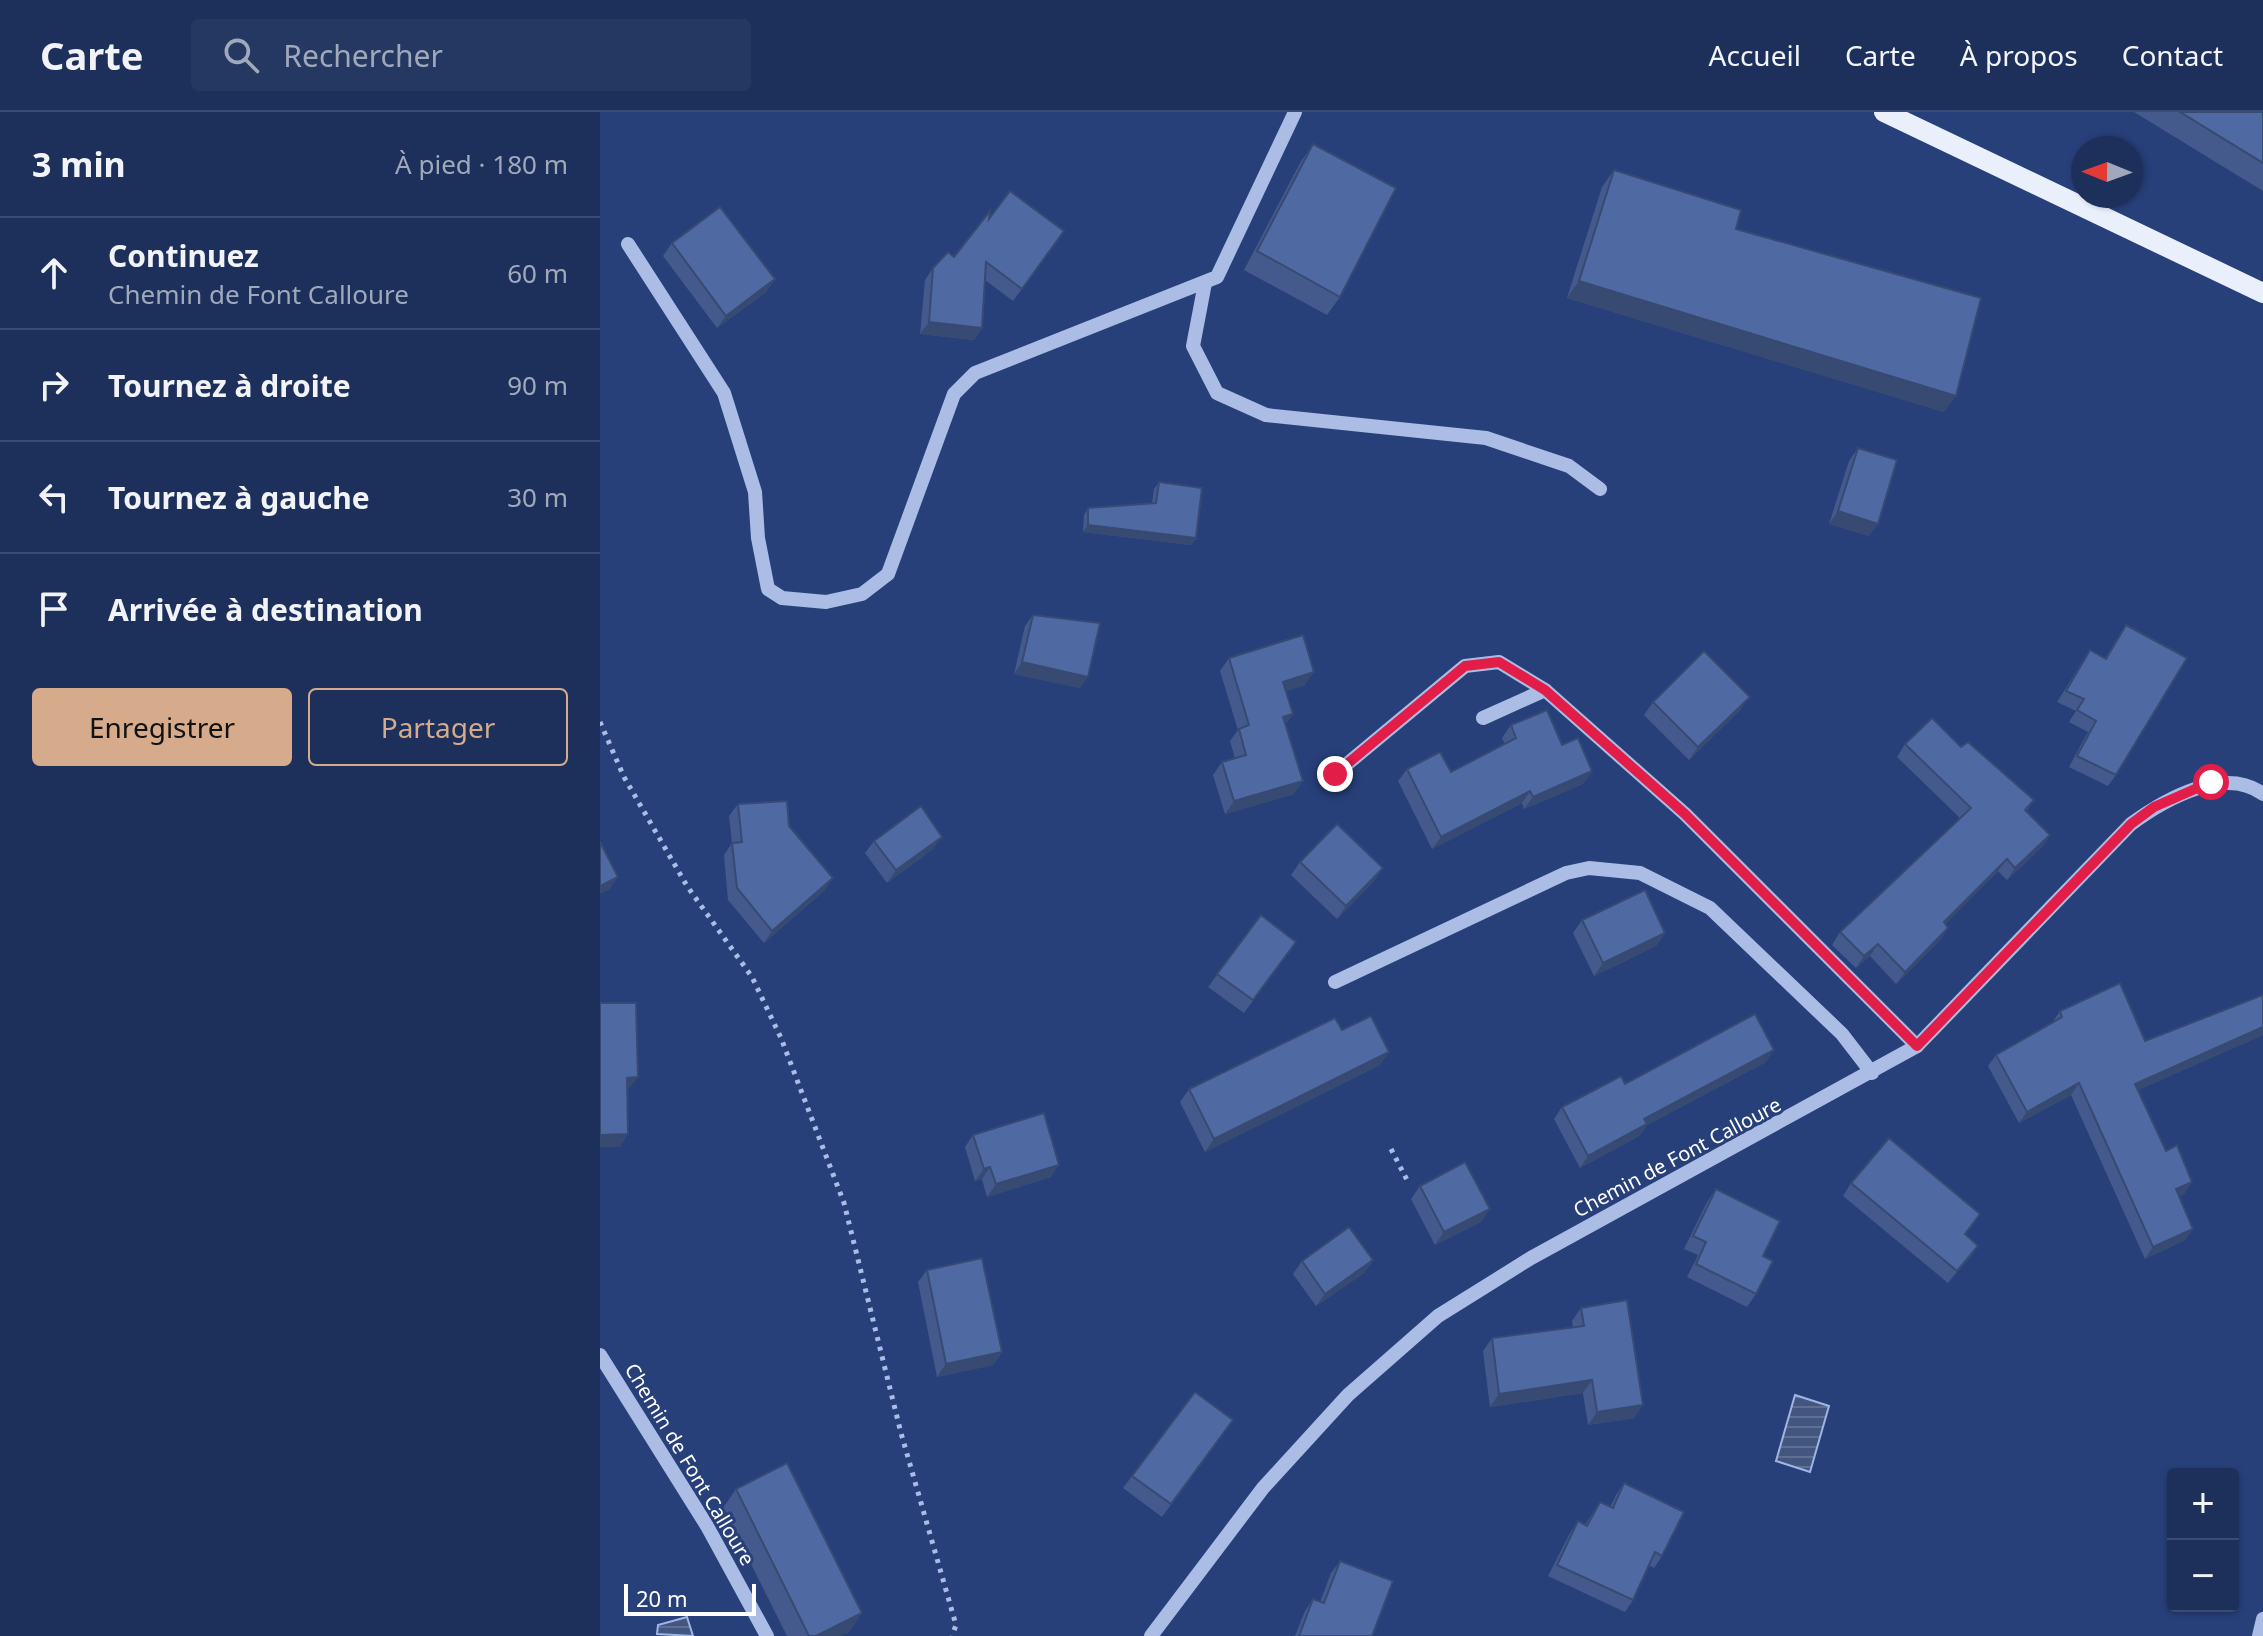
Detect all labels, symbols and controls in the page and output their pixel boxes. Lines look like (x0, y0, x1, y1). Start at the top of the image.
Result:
search box (191, 19, 751, 91)
text: Carte (40, 29, 143, 81)
icon: search (219, 33, 263, 77)
text: Rechercher (283, 35, 443, 76)
text: Accueil (1709, 36, 1801, 74)
text: Carte (1845, 36, 1916, 74)
text: À propos (1960, 36, 2078, 74)
text: Contact (2122, 36, 2223, 74)
north arrow (2071, 136, 2143, 208)
text: 3 min (32, 141, 126, 187)
text: À pied · 180 m (395, 146, 568, 182)
text: Continuez (108, 235, 259, 276)
icon: ahead (32, 251, 76, 295)
text: 60 m (507, 255, 568, 291)
text: Chemin de Font Calloure (108, 276, 409, 312)
icon: right (32, 363, 76, 407)
text: Tournez à droite (108, 365, 351, 406)
text: 90 m (507, 367, 568, 403)
icon: left (32, 475, 76, 519)
text: Tournez à gauche (108, 477, 370, 518)
text: 30 m (507, 479, 568, 515)
icon: arrive (32, 587, 76, 631)
text: Arrivée à destination (108, 589, 423, 630)
button: Enregistrer (32, 688, 292, 766)
button: Partager (308, 688, 568, 766)
route end (1317, 756, 1353, 792)
route start (2193, 764, 2229, 800)
street label: Chemin de Font Calloure (1568, 1091, 1786, 1223)
street label: Chemin de Font Calloure (619, 1358, 761, 1570)
map controls (2167, 1468, 2239, 1612)
button: + (2167, 1468, 2239, 1540)
button: − (2167, 1540, 2239, 1612)
scale bar (624, 1580, 756, 1616)
text: 20 m (636, 1583, 687, 1613)

